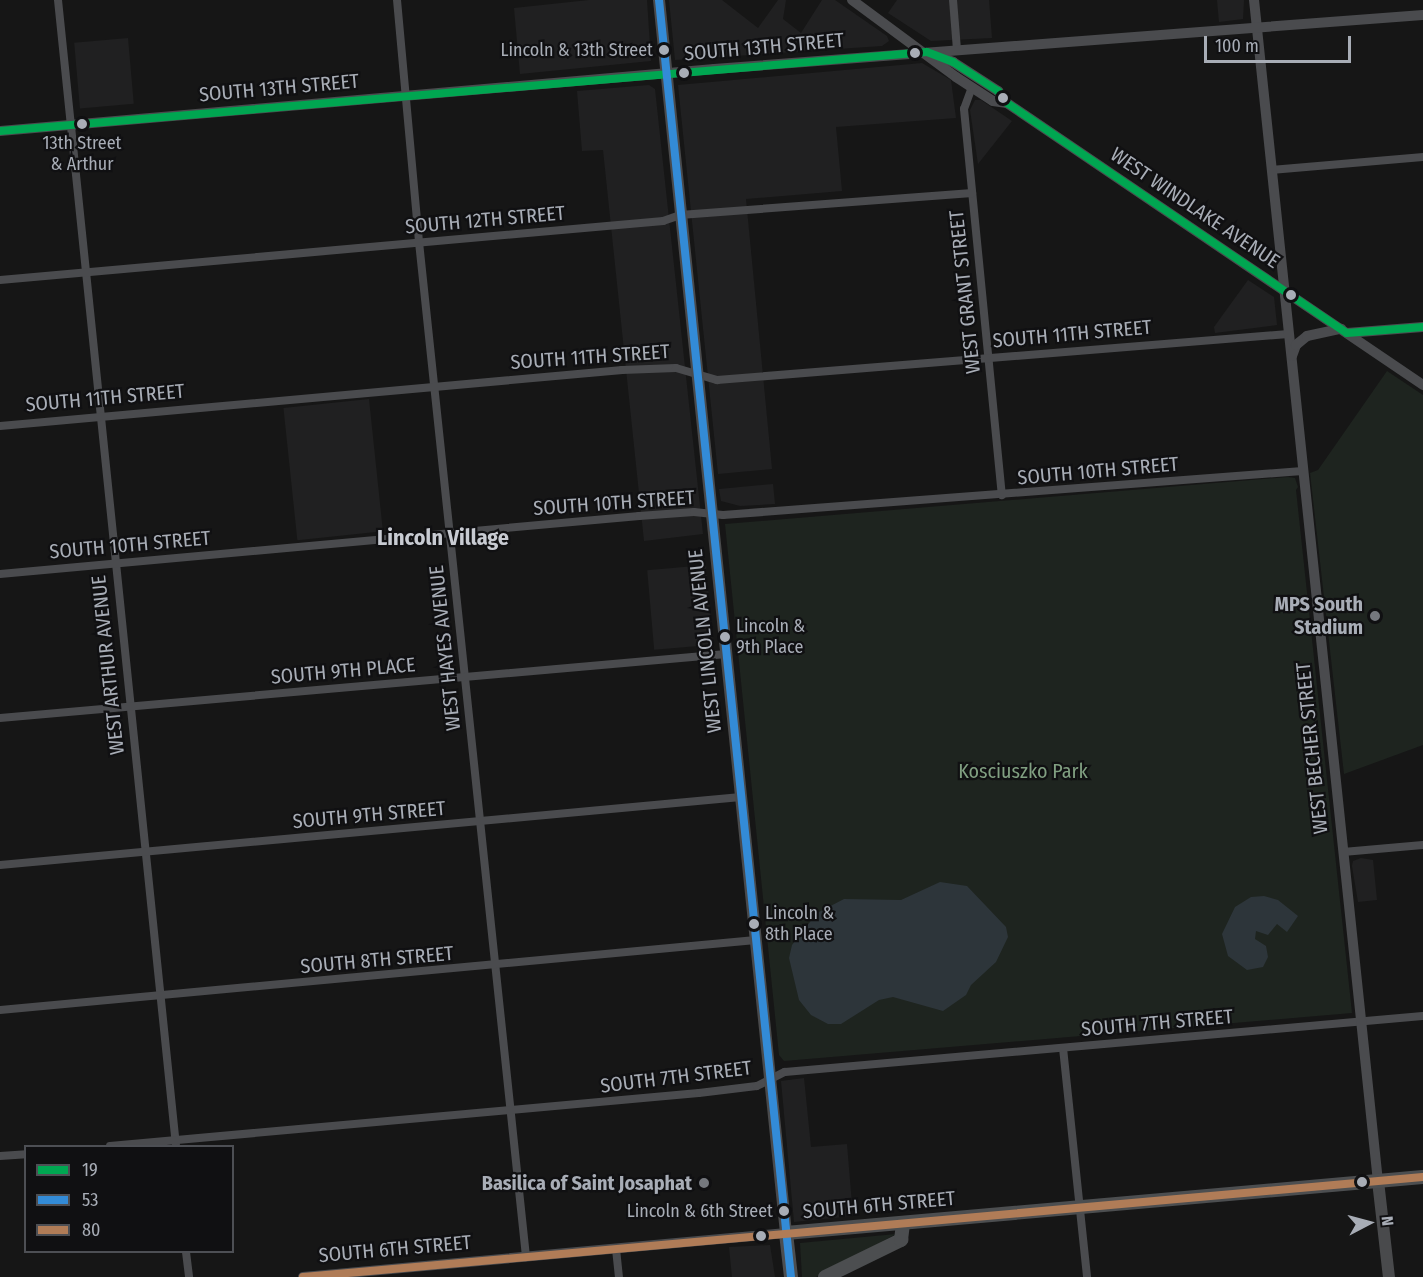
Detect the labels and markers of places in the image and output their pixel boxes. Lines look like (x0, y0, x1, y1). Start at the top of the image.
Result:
place label: Lincoln & 13th Street (501, 39, 653, 61)
marker: Lincoln & 13th Street (658, 44, 670, 56)
unlabelled marker (909, 47, 921, 59)
unlabelled marker (678, 67, 690, 79)
unlabelled marker (997, 92, 1009, 104)
marker: 13th Street & Arthur (76, 118, 88, 130)
place label: 13th Street & Arthur (42, 133, 122, 176)
unlabelled marker (1285, 289, 1297, 301)
place label: MPS South Stadium (1275, 592, 1363, 639)
marker: MPS South Stadium (1368, 609, 1382, 623)
place label: Lincoln & 9th Place (736, 616, 805, 658)
marker: Lincoln & 9th Place (719, 631, 731, 643)
place label: Lincoln & 8th Place (765, 903, 834, 946)
marker: Lincoln & 8th Place (748, 918, 760, 930)
place label: Basilica of Saint Josaphat (482, 1171, 692, 1195)
marker: Basilica of Saint Josaphat (697, 1176, 711, 1190)
unlabelled marker (1356, 1176, 1368, 1188)
place label: Lincoln & 6th Street (627, 1200, 773, 1222)
marker: Lincoln & 6th Street (778, 1205, 790, 1217)
unlabelled marker (755, 1230, 767, 1242)

